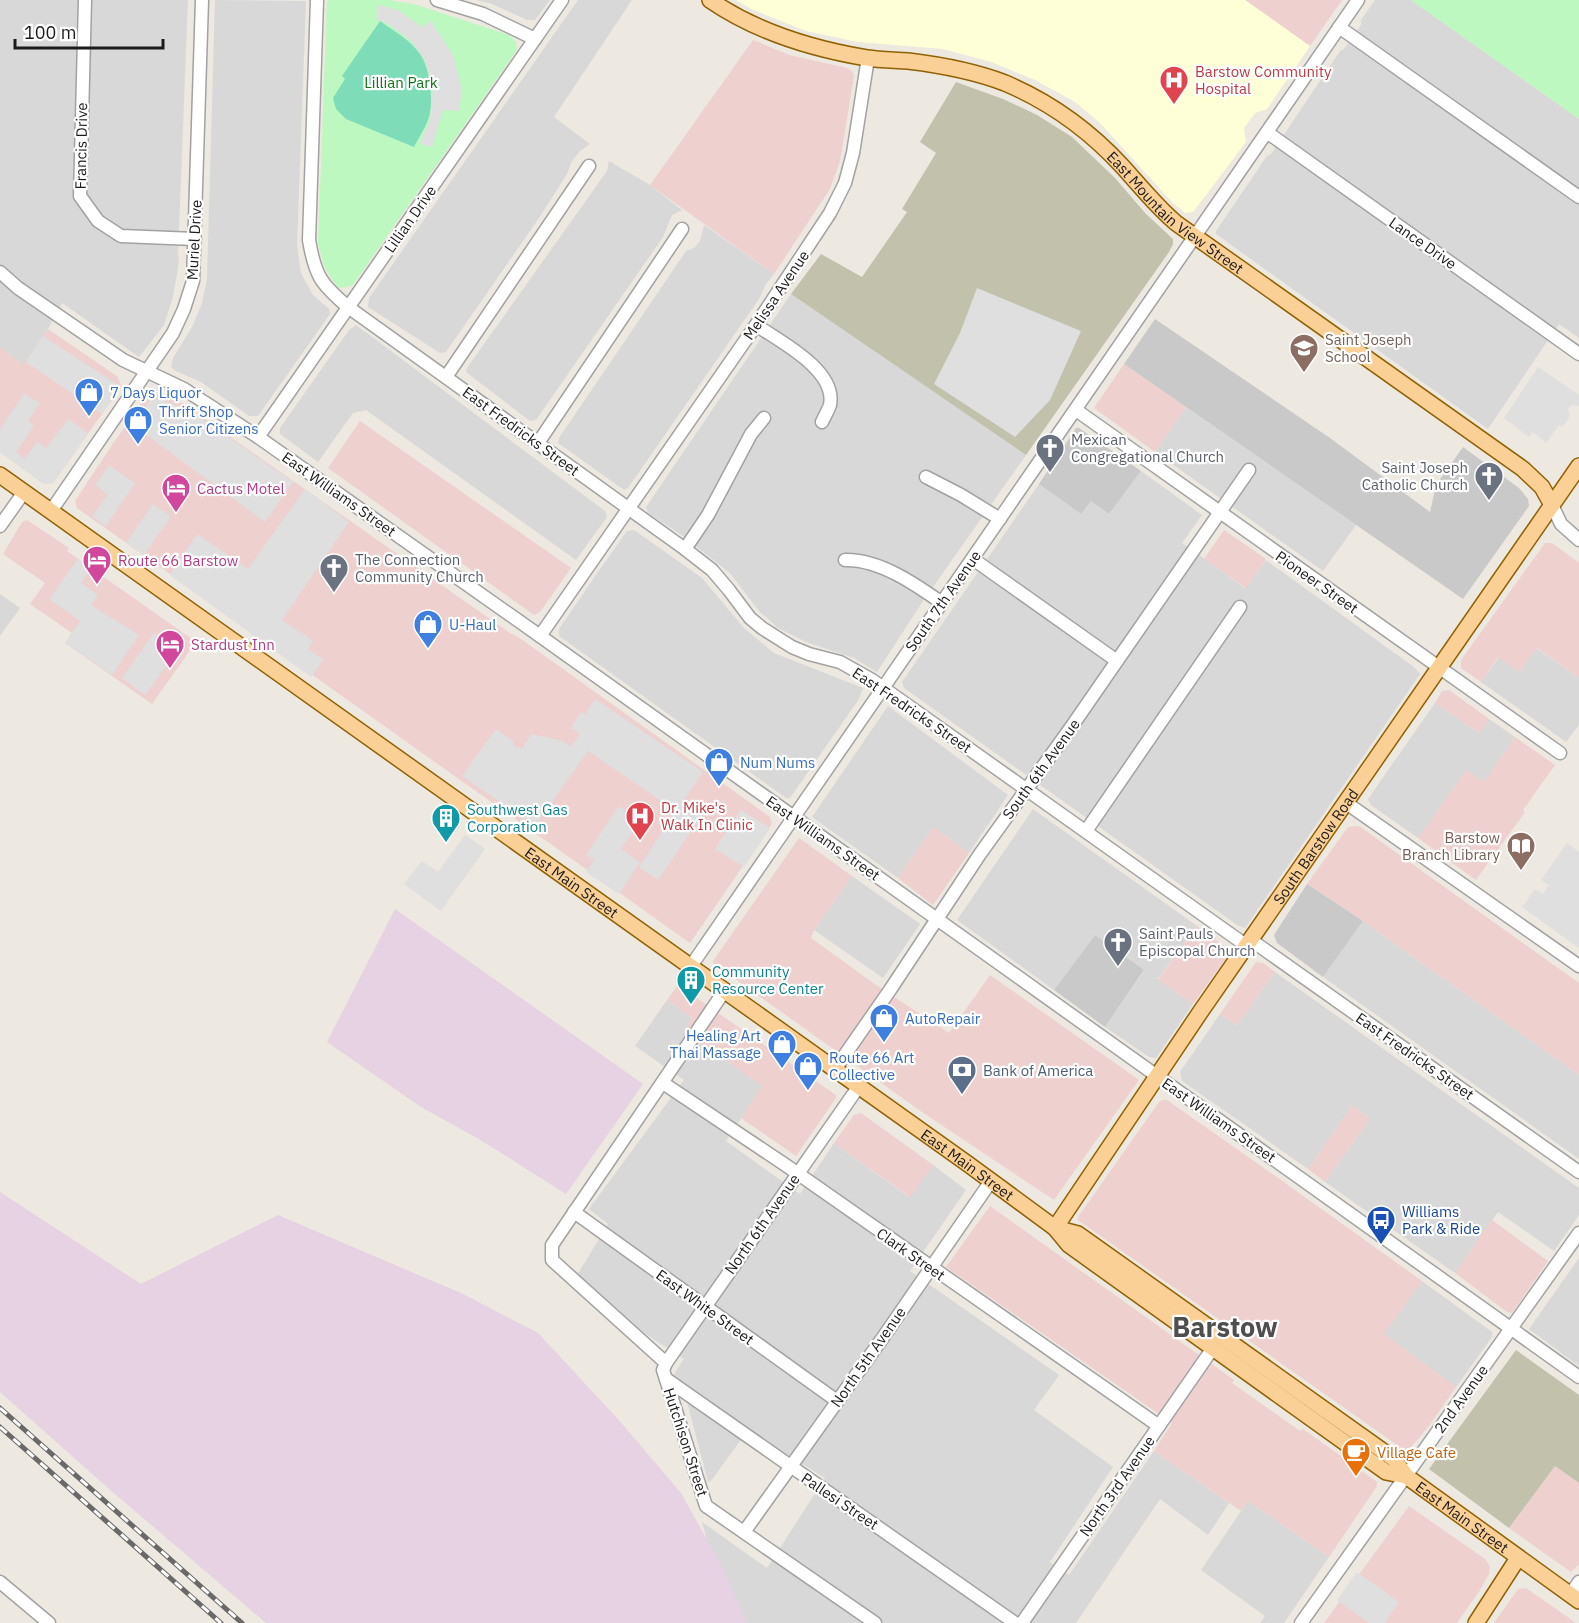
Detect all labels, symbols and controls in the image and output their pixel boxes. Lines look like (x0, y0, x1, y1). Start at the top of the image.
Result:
scale bar (15, 12, 164, 50)
text: 100 m (24, 21, 76, 44)
place label: Barstow Community Hospital (1195, 62, 1332, 98)
hospital icon: Barstow Community Hospital (1158, 64, 1190, 106)
park label: Lillian Park (364, 73, 438, 92)
street label: Francis Drive (71, 102, 91, 190)
street label: East Mountain View Street (1103, 147, 1247, 278)
street label: Lillian Drive (380, 182, 440, 256)
street label: Muriel Drive (182, 199, 206, 281)
street label: Lance Drive (1386, 213, 1460, 273)
street label: Melissa Avenue (739, 246, 813, 344)
place label: Saint Joseph School (1325, 330, 1412, 366)
school or university icon: Saint Joseph School (1288, 332, 1320, 374)
shop icon: 7 Days Liquor (73, 376, 105, 418)
street label: East Fredricks Street (459, 382, 583, 480)
place label: 7 Days Liquor (110, 383, 202, 402)
place label: Thrift Shop Senior Citizens (159, 402, 259, 438)
shop icon: Thrift Shop Senior Citizens (122, 404, 154, 446)
place label: Mexican Congregational Church (1071, 430, 1224, 466)
church icon: Mexican Congregational Church (1034, 432, 1066, 474)
street label: East Williams Street (278, 448, 400, 540)
place label: Saint Joseph Catholic Church (1362, 458, 1468, 494)
church icon: Saint Joseph Catholic Church (1473, 460, 1505, 502)
hotel icon: Cactus Motel (160, 472, 192, 514)
place label: Cactus Motel (197, 479, 285, 498)
hotel icon: Route 66 Barstow (81, 544, 113, 586)
street label: South 7th Avenue (901, 547, 985, 655)
street label: Pioneer Street (1272, 547, 1362, 617)
place label: The Connection Community Church (355, 550, 484, 586)
place label: Route 66 Barstow (118, 551, 239, 570)
church icon: The Connection Community Church (318, 552, 350, 594)
shop icon: U-Haul (412, 608, 444, 650)
place label: U-Haul (449, 615, 496, 634)
hotel icon: Stardust Inn (154, 628, 186, 670)
place label: Stardust Inn (191, 635, 275, 654)
street label: East Fredricks Street (849, 663, 975, 757)
street label: South 6th Avenue (998, 715, 1084, 823)
shop icon: Num Nums (703, 746, 735, 788)
place label: Num Nums (740, 753, 815, 772)
street label: South Barstow Road (1268, 785, 1362, 908)
street label: East Williams Street (762, 792, 884, 884)
place label: Dr. Mike's Walk In Clinic (661, 798, 753, 834)
place label: Southwest Gas Corporation (467, 800, 568, 836)
hospital icon: Dr. Mike's Walk In Clinic (624, 800, 656, 842)
building icon: Southwest Gas Corporation (430, 802, 462, 844)
place label: Barstow Branch Library (1402, 828, 1501, 864)
library icon: Barstow Branch Library (1505, 830, 1537, 872)
street label: East Main Street (522, 842, 622, 922)
place label: Saint Pauls Episcopal Church (1139, 924, 1256, 960)
church icon: Saint Pauls Episcopal Church (1102, 926, 1134, 968)
place label: Community Resource Center (712, 962, 824, 998)
building icon: Community Resource Center (675, 964, 707, 1006)
shop icon: AutoRepair (868, 1002, 900, 1044)
street label: East Fredricks Street (1352, 1008, 1478, 1104)
place label: AutoRepair (905, 1009, 981, 1028)
place label: Healing Art Thai Massage (670, 1026, 761, 1062)
shop icon: Healing Art Thai Massage (766, 1028, 798, 1070)
place label: Route 66 Art Collective (829, 1048, 914, 1084)
shop icon: Route 66 Art Collective (792, 1050, 824, 1092)
bank icon: Bank of America (946, 1054, 978, 1096)
place label: Bank of America (983, 1061, 1093, 1080)
street label: East Williams Street (1158, 1074, 1280, 1166)
street label: East Main Street (918, 1124, 1018, 1204)
street label: North 6th Avenue (720, 1170, 804, 1278)
place label: Williams Park & Ride (1402, 1202, 1480, 1238)
bus stop icon: Williams Park & Ride (1365, 1204, 1397, 1246)
street label: Clark Street (873, 1223, 949, 1285)
street label: East White Street (652, 1265, 758, 1349)
street label: North 5th Avenue (826, 1303, 910, 1411)
district label: Barstow (1172, 1309, 1278, 1344)
street label: 2nd Avenue (1430, 1361, 1492, 1437)
street label: Hutchison Street (659, 1385, 713, 1499)
street label: North 3rd Avenue (1075, 1432, 1159, 1540)
cafe icon: Village Cafe (1340, 1436, 1372, 1478)
place label: Village Cafe (1377, 1443, 1456, 1462)
street label: Pallesi Street (798, 1468, 882, 1534)
street label: East Main Street (1412, 1477, 1512, 1557)

